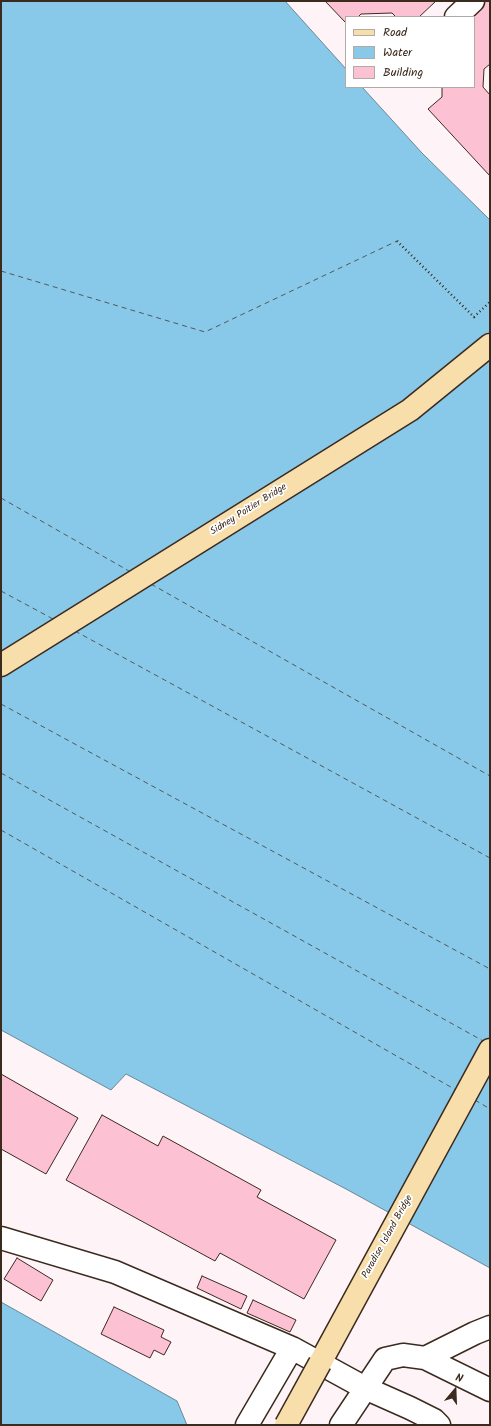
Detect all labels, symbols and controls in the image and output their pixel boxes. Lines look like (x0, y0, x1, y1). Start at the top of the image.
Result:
legend (345, 16, 475, 88)
text: Road (383, 23, 407, 42)
text: Water (383, 43, 412, 62)
text: Building (383, 63, 423, 82)
street label: Sidney Poitier Bridge (209, 482, 289, 538)
street label: Paradise Island Bridge (360, 1193, 416, 1281)
text: N (453, 1369, 465, 1388)
north arrow (435, 1370, 475, 1410)

